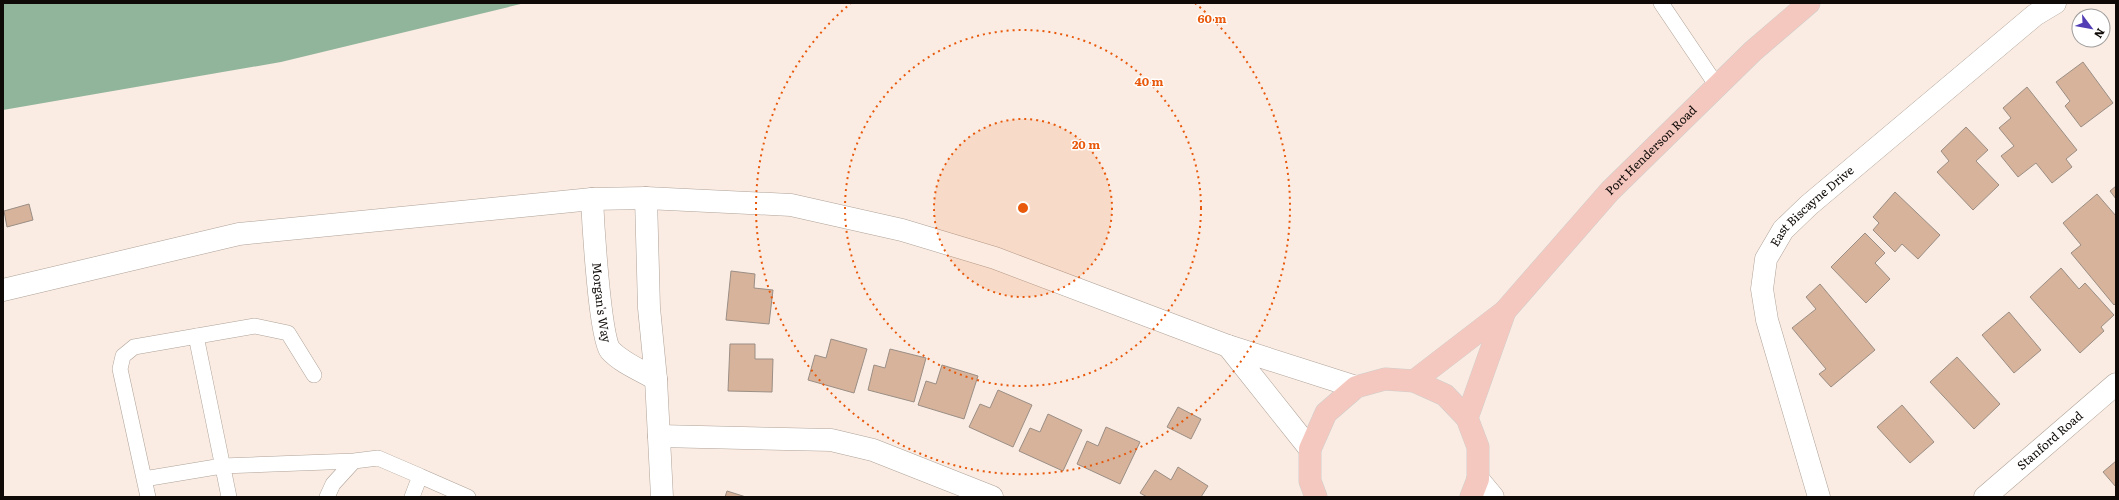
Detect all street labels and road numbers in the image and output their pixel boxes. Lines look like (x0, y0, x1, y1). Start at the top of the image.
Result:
street label: Port Henderson Road (1601, 100, 1701, 199)
street label: East Biscayne Drive (1765, 161, 1857, 250)
street label: Morgan's Way (588, 262, 616, 345)
street label: Stanford Road (2013, 406, 2087, 474)

